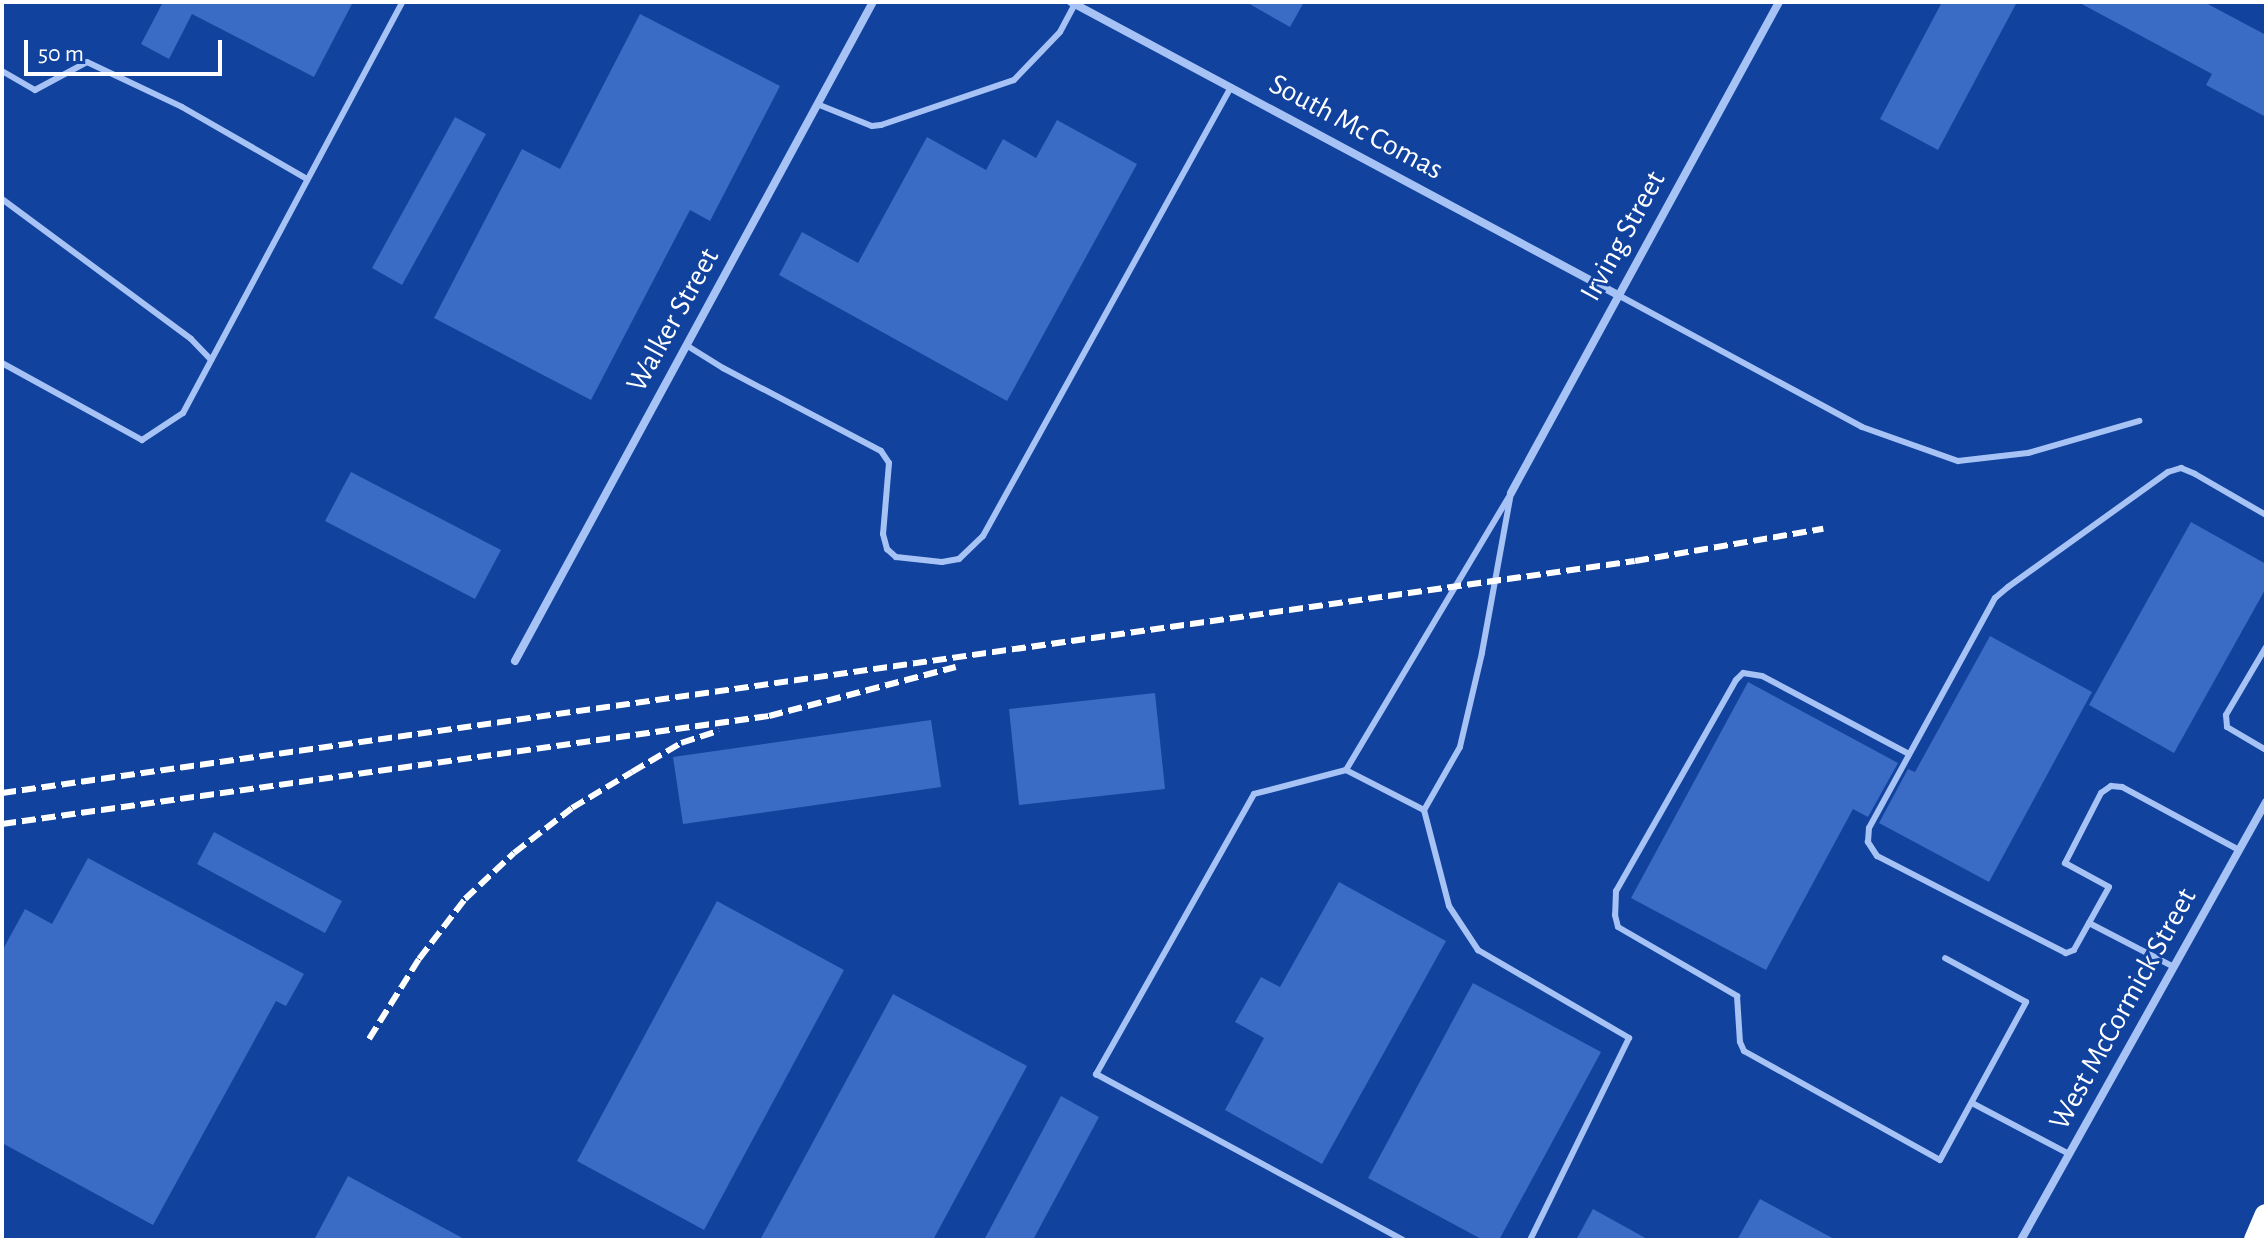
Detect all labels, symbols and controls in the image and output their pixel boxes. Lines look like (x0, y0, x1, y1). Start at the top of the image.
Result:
scale bar (28, 24, 226, 74)
text: 50 m (38, 42, 84, 66)
street label: South Mc Comas (1263, 66, 1449, 188)
street label: Irving Street (1572, 165, 1674, 307)
street label: Walker Street (619, 242, 727, 398)
street label: West McCormick Street (2042, 882, 2204, 1136)

